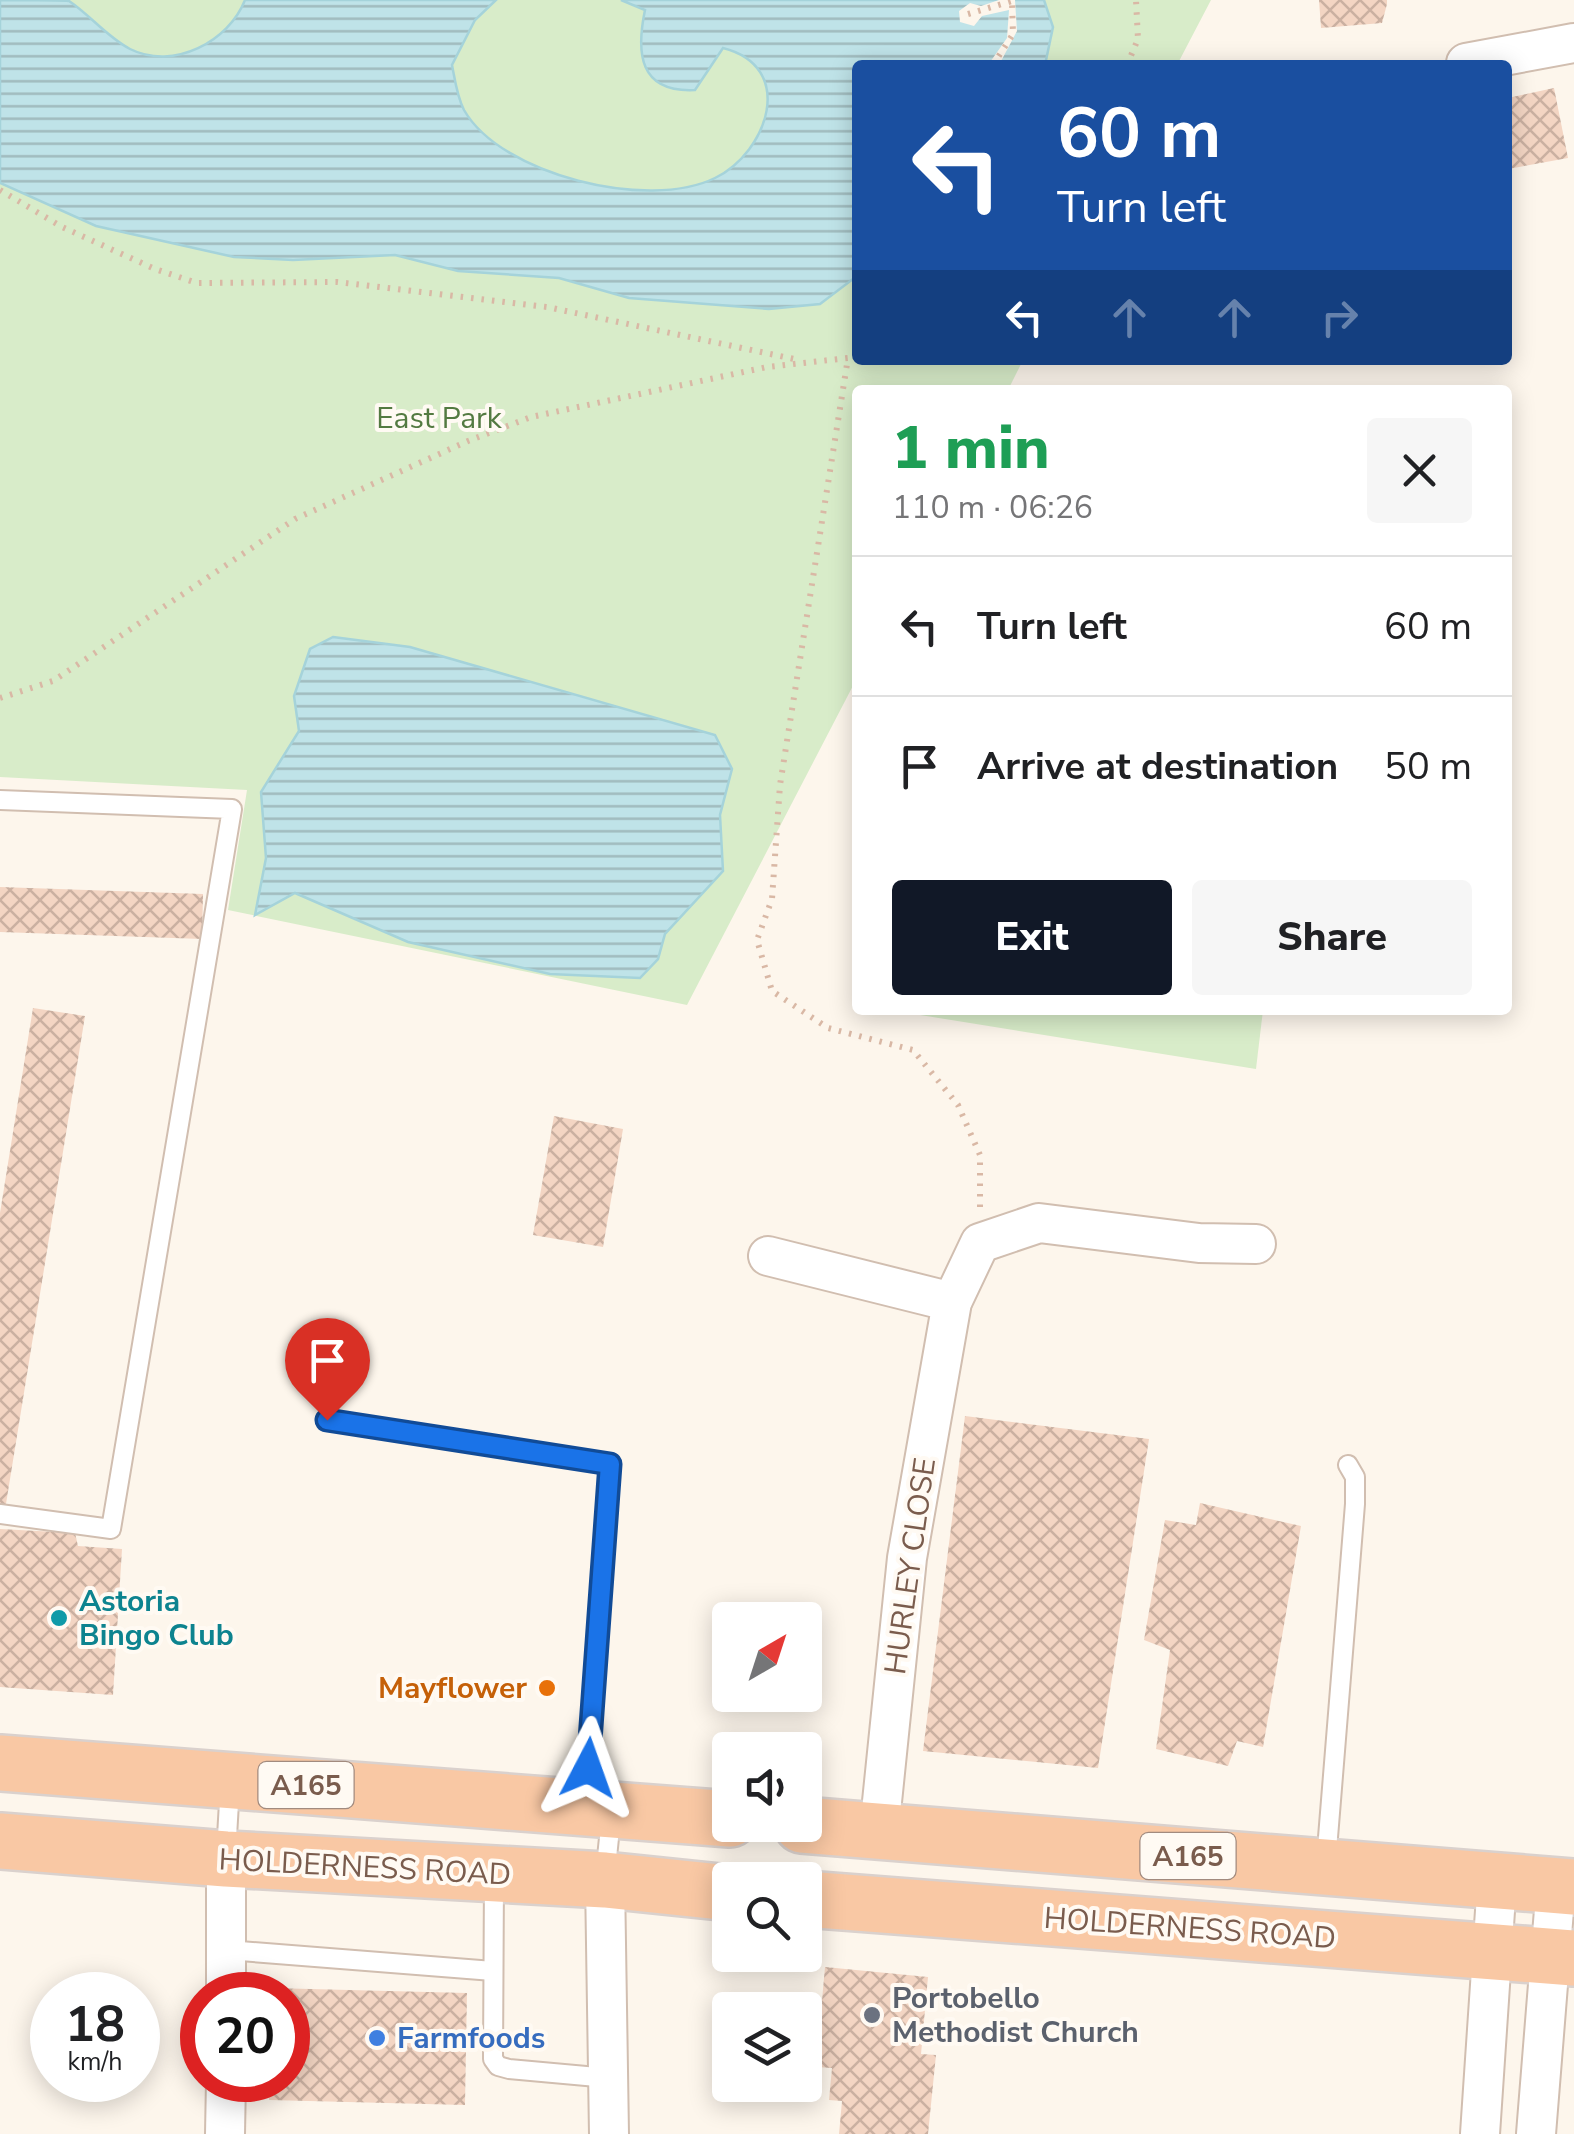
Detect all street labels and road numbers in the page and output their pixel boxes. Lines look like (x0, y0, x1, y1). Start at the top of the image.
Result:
street label: HURLEY CLOSE (875, 1455, 946, 1677)
road number: A165 (258, 1762, 354, 1808)
road number: A165 (1140, 1833, 1236, 1879)
street label: HOLDERNESS ROAD (218, 1839, 512, 1896)
street label: HOLDERNESS ROAD (1043, 1898, 1337, 1959)

